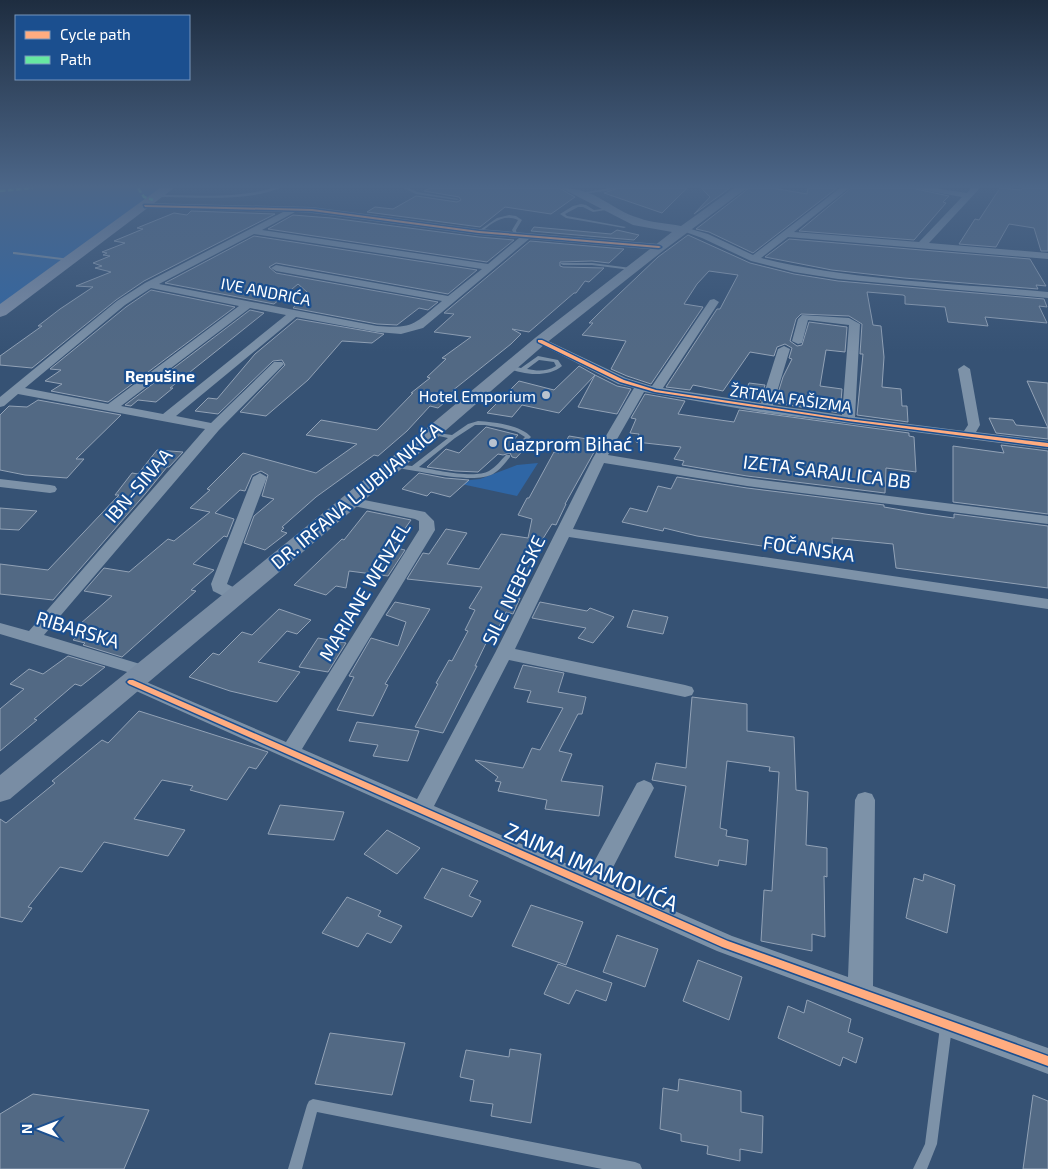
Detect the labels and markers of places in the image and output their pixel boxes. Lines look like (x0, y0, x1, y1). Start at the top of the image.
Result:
place label: Hotel Emporium (419, 386, 536, 405)
marker: Hotel Emporium (540, 389, 552, 401)
place label: Gazprom Bihać 1 (503, 432, 644, 455)
marker: Gazprom Bihać 1 (487, 437, 499, 449)

